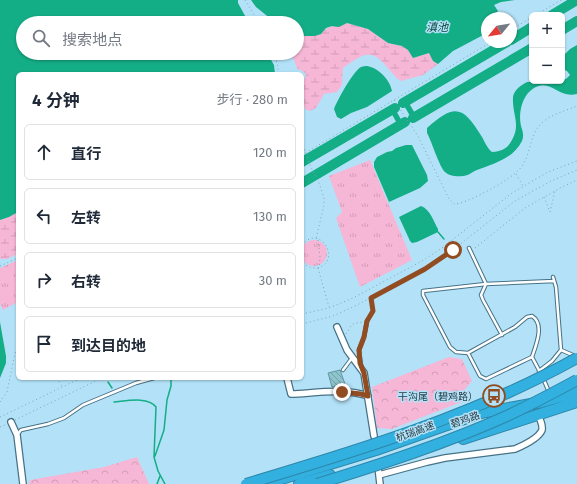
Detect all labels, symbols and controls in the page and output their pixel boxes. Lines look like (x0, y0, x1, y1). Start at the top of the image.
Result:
north arrow (481, 12, 517, 48)
map controls (529, 12, 565, 84)
button: + (529, 12, 565, 48)
search box (16, 16, 304, 60)
water label: 滇池 (426, 21, 449, 34)
icon: search (30, 27, 52, 49)
text: 搜索地点 (62, 31, 122, 49)
button: − (529, 48, 565, 84)
text: 4 分钟 (32, 90, 80, 111)
text: 步行 · 280 m (217, 92, 288, 107)
icon: ahead (33, 141, 55, 163)
text: 直行 (71, 145, 101, 163)
text: 120 m (253, 145, 287, 160)
icon: left (33, 205, 55, 227)
text: 左转 (71, 209, 101, 227)
text: 130 m (253, 209, 287, 224)
route start (444, 241, 462, 259)
icon: right (33, 269, 55, 291)
text: 右转 (71, 273, 101, 291)
text: 30 m (259, 273, 287, 288)
icon: arrive (33, 333, 55, 355)
text: 到达目的地 (71, 337, 146, 355)
route end (333, 383, 351, 401)
bus stop icon: 干沟尾（碧鸡路） (481, 383, 507, 409)
place label: 干沟尾（碧鸡路） (398, 391, 478, 403)
street label: 碧鸡路 (449, 409, 481, 431)
street label: 杭瑞高速 (394, 419, 436, 444)

